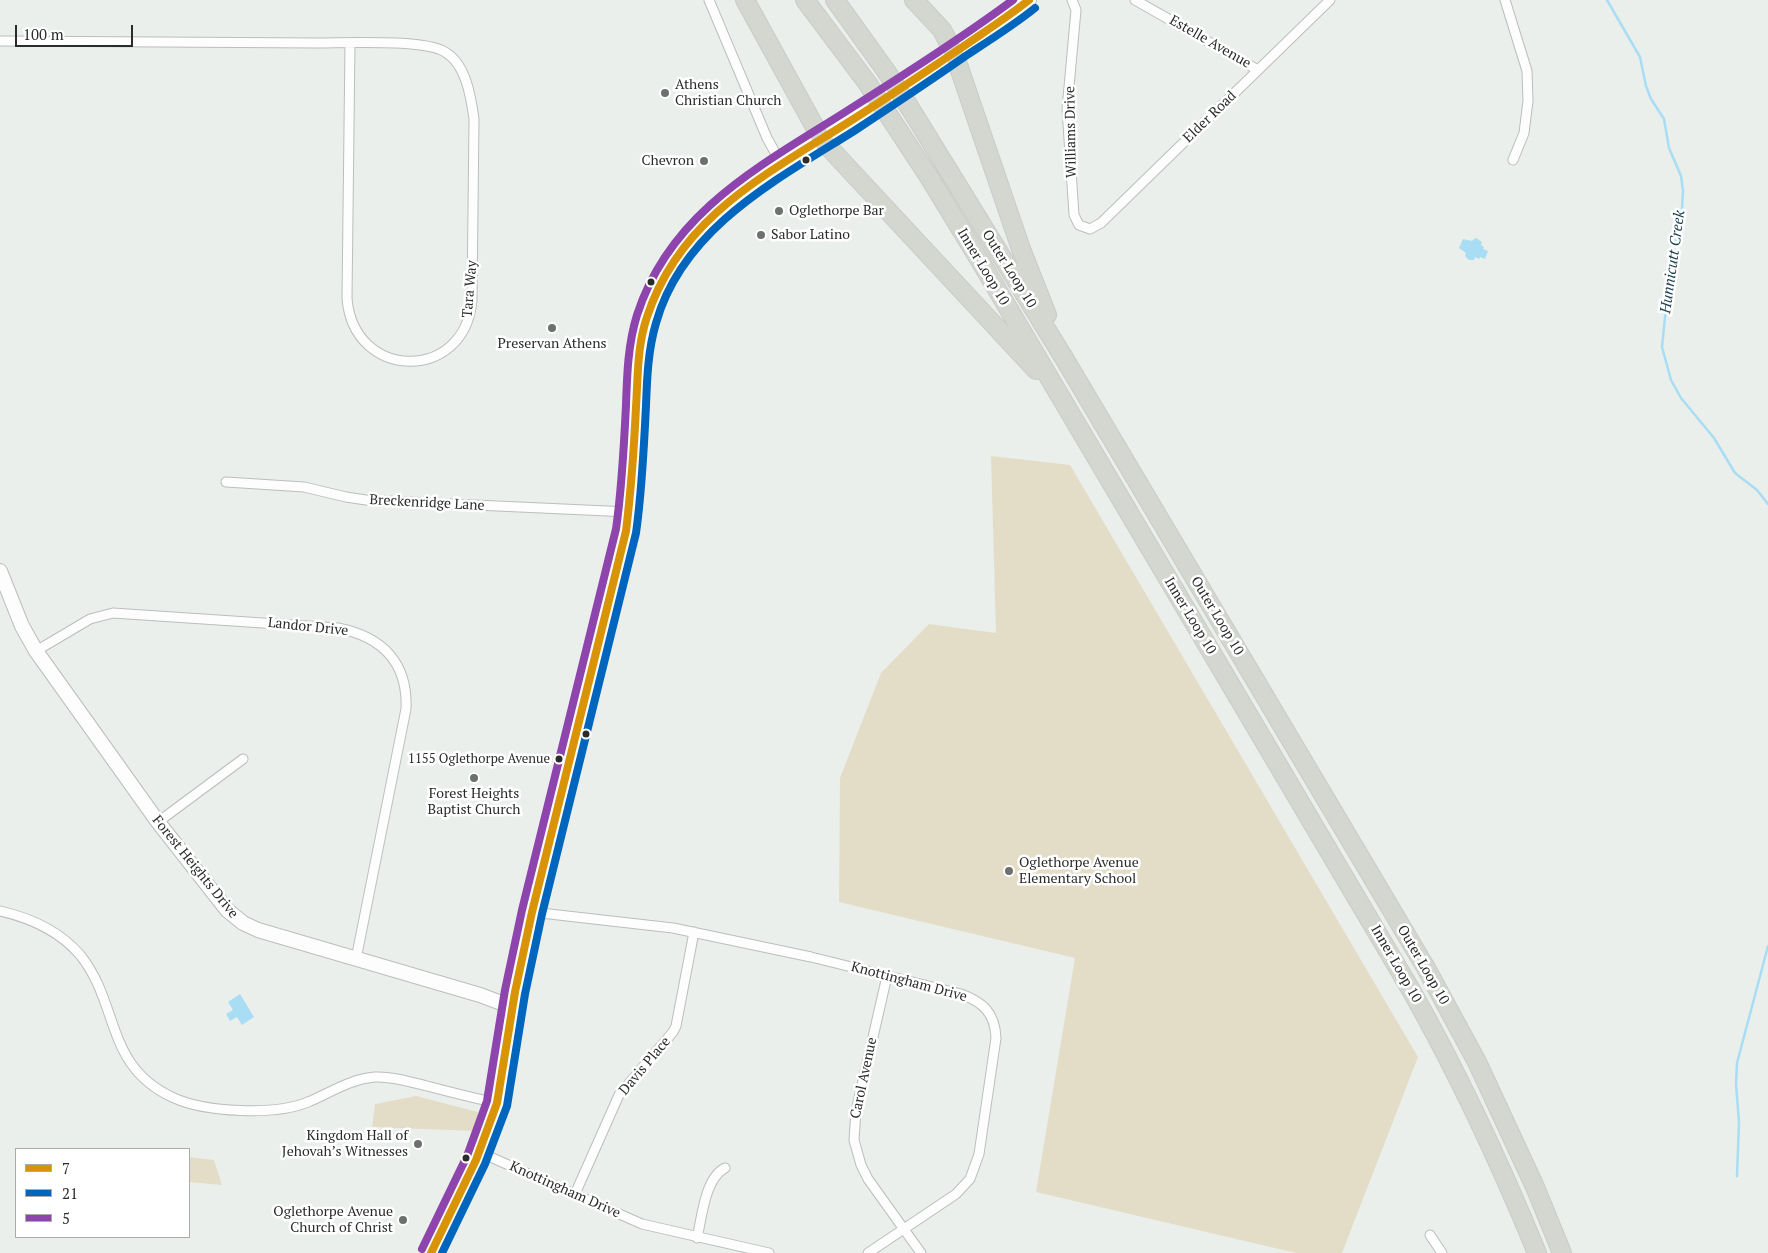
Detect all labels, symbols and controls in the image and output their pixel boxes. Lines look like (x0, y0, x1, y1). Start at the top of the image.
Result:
street label: Estelle Avenue (1166, 12, 1254, 72)
scale bar (18, 15, 135, 47)
text: 100 m (23, 24, 64, 44)
place label: Athens Christian Church (675, 77, 781, 110)
street label: Williams Drive (1062, 86, 1080, 178)
marker: Athens Christian Church (659, 87, 671, 99)
street label: Elder Road (1180, 88, 1240, 146)
place label: Chevron (641, 153, 694, 169)
marker: Chevron (698, 155, 710, 167)
unlabelled marker (801, 155, 811, 165)
place label: Oglethorpe Bar (789, 203, 884, 219)
marker: Oglethorpe Bar (773, 205, 785, 217)
water label: Hunnicutt Creek (1657, 209, 1689, 315)
street label: Inner Loop 10 (953, 225, 1013, 309)
place label: Sabor Latino (771, 227, 850, 243)
street label: Outer Loop 10 (978, 227, 1040, 311)
marker: Sabor Latino (755, 229, 767, 241)
street label: Tara Way (459, 260, 481, 318)
unlabelled marker (646, 277, 656, 287)
marker: Preservan Athens (546, 322, 558, 334)
place label: Preservan Athens (497, 336, 607, 352)
street label: Breckenridge Lane (369, 492, 485, 514)
street label: Inner Loop 10 (1160, 574, 1220, 658)
street label: Outer Loop 10 (1187, 574, 1247, 658)
street label: Landor Drive (267, 614, 349, 640)
unlabelled marker (581, 729, 591, 739)
place label: 1155 Oglethorpe Avenue (408, 751, 550, 767)
marker: 1155 Oglethorpe Avenue (554, 754, 564, 764)
marker: Forest Heights Baptist Church (468, 772, 480, 784)
place label: Forest Heights Baptist Church (428, 786, 520, 819)
street label: Forest Heights Drive (148, 812, 242, 922)
place label: Oglethorpe Avenue Elementary School (1019, 855, 1139, 888)
marker: Oglethorpe Avenue Elementary School (1003, 865, 1015, 877)
street label: Inner Loop 10 (1367, 922, 1425, 1006)
street label: Outer Loop 10 (1394, 922, 1452, 1008)
street label: Knottingham Drive (849, 958, 969, 1006)
street label: Davis Place (616, 1034, 674, 1098)
street label: Carol Avenue (847, 1036, 881, 1120)
place label: Kingdom Hall of Jehovah’s Witnesses (282, 1128, 408, 1160)
marker: Kingdom Hall of Jehovah’s Witnesses (412, 1138, 424, 1150)
legend (15, 1148, 190, 1238)
unlabelled marker (461, 1153, 471, 1163)
text: 7 (62, 1158, 70, 1178)
street label: Knottingham Drive (507, 1158, 623, 1222)
text: 21 (62, 1183, 78, 1203)
place label: Oglethorpe Avenue Church of Christ (273, 1204, 393, 1236)
text: 5 (62, 1208, 70, 1228)
marker: Oglethorpe Avenue Church of Christ (397, 1214, 409, 1226)

